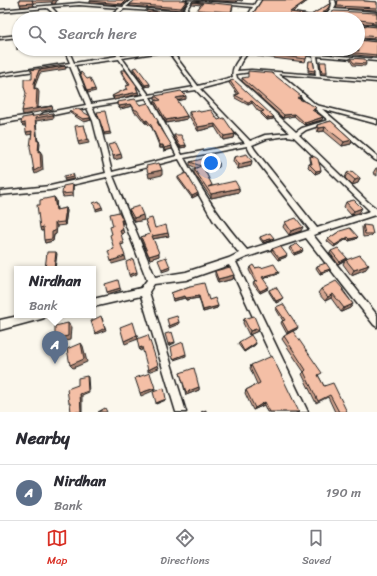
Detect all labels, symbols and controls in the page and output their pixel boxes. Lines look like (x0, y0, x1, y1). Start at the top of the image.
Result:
search box (12, 12, 365, 56)
text: Search here (58, 21, 137, 47)
icon: search (26, 23, 48, 45)
your location (201, 153, 221, 173)
popup (14, 266, 96, 318)
text: Nirdhan (29, 268, 81, 294)
text: Bank (29, 294, 58, 317)
pin: A (42, 331, 68, 364)
text: Nearby (16, 423, 70, 453)
text: Nirdhan (54, 468, 106, 494)
text: A (25, 481, 33, 504)
text: 190 m (326, 481, 361, 504)
text: Bank (54, 494, 83, 517)
tab: Map (46, 527, 68, 570)
tab: Directions (160, 527, 210, 570)
tab: Saved (302, 527, 331, 570)

